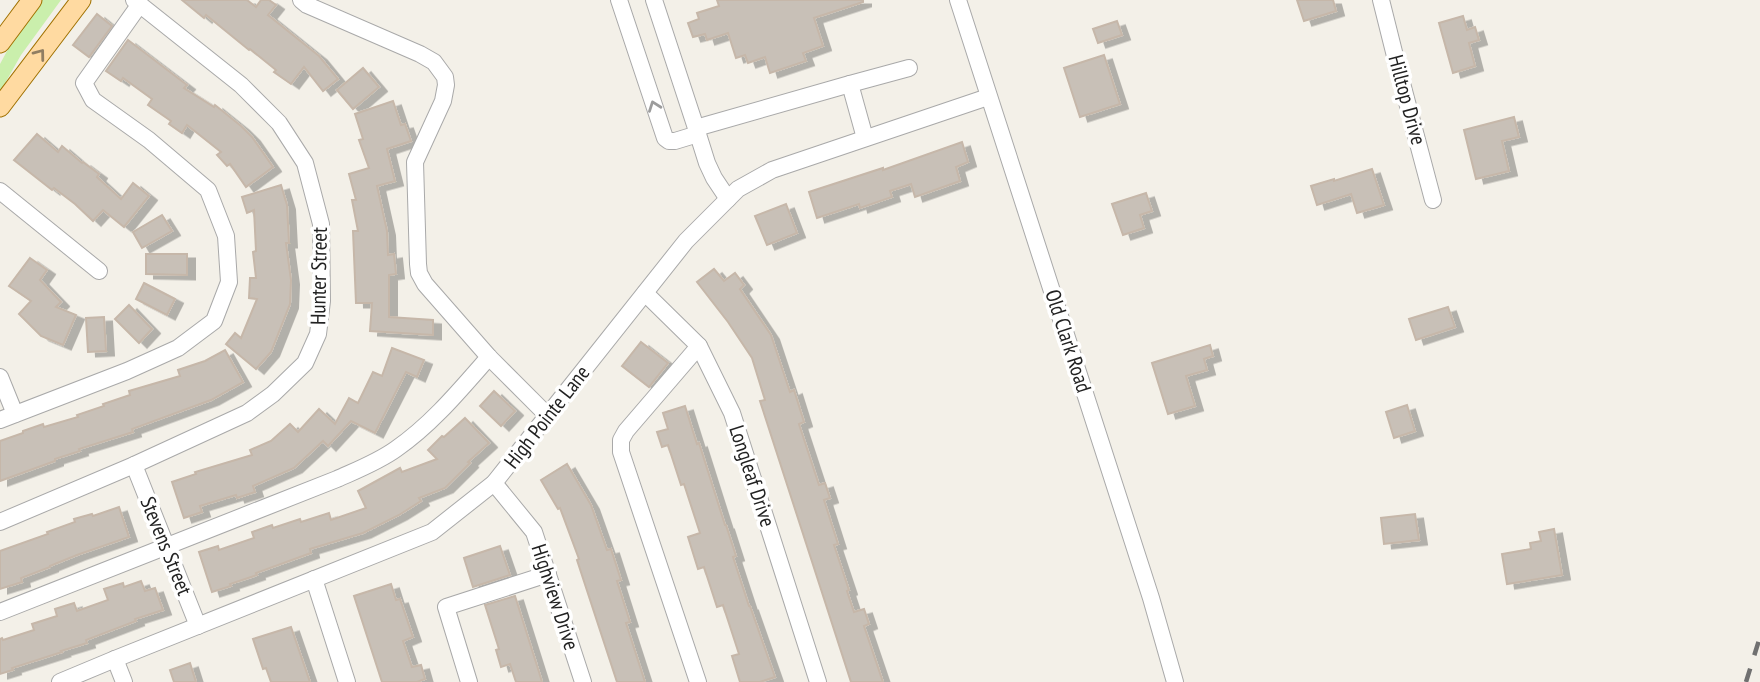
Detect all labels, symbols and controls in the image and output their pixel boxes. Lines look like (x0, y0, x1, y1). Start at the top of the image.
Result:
one-way arrow (32, 49, 45, 61)
street label: Hilltop Drive (1383, 52, 1432, 148)
one-way arrow (648, 101, 662, 113)
street label: Hunter Street (304, 227, 333, 325)
street label: Old Clark Road (1039, 286, 1098, 396)
street label: High Pointe Lane (498, 360, 595, 474)
street label: Longleaf Drive (723, 422, 782, 530)
street label: Stevens Street (134, 493, 199, 599)
street label: Highview Drive (526, 540, 585, 653)

